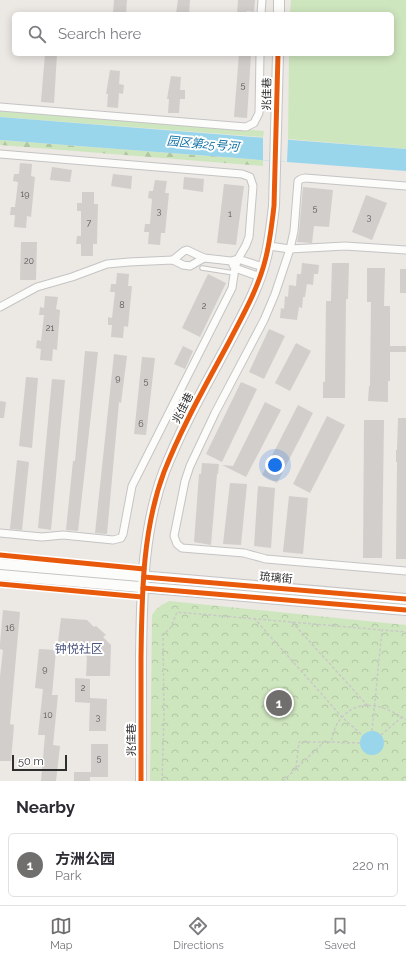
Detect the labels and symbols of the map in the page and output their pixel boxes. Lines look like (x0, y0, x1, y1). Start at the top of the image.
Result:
street label: 兆佳巷 (260, 77, 274, 111)
house number: 5 (241, 80, 246, 90)
water label: 园区第25号河 (166, 134, 242, 154)
house number: 19 (20, 189, 30, 199)
house number: 5 (313, 203, 318, 213)
house number: 3 (157, 206, 162, 216)
house number: 1 (228, 209, 232, 219)
house number: 3 (367, 212, 372, 222)
house number: 7 (87, 218, 92, 228)
house number: 20 (24, 256, 35, 266)
house number: 8 (119, 300, 125, 310)
house number: 2 (202, 301, 207, 311)
house number: 21 (46, 323, 54, 333)
house number: 9 (115, 373, 121, 383)
house number: 5 (144, 376, 149, 386)
street label: 兆佳巷 (170, 390, 196, 426)
house number: 6 (138, 419, 144, 429)
your location (265, 455, 285, 475)
street label: 琉璃街 (259, 570, 293, 586)
house number: 16 (5, 623, 15, 633)
district label: 钟悦社区 (55, 642, 103, 656)
house number: 9 (42, 664, 48, 674)
house number: 2 (81, 683, 86, 693)
pin: 1 (266, 688, 292, 718)
house number: 10 (43, 710, 53, 720)
house number: 3 (96, 712, 101, 722)
street label: 兆佳巷 (125, 724, 138, 757)
scale bar (12, 753, 67, 772)
house number: 5 (97, 753, 102, 763)

